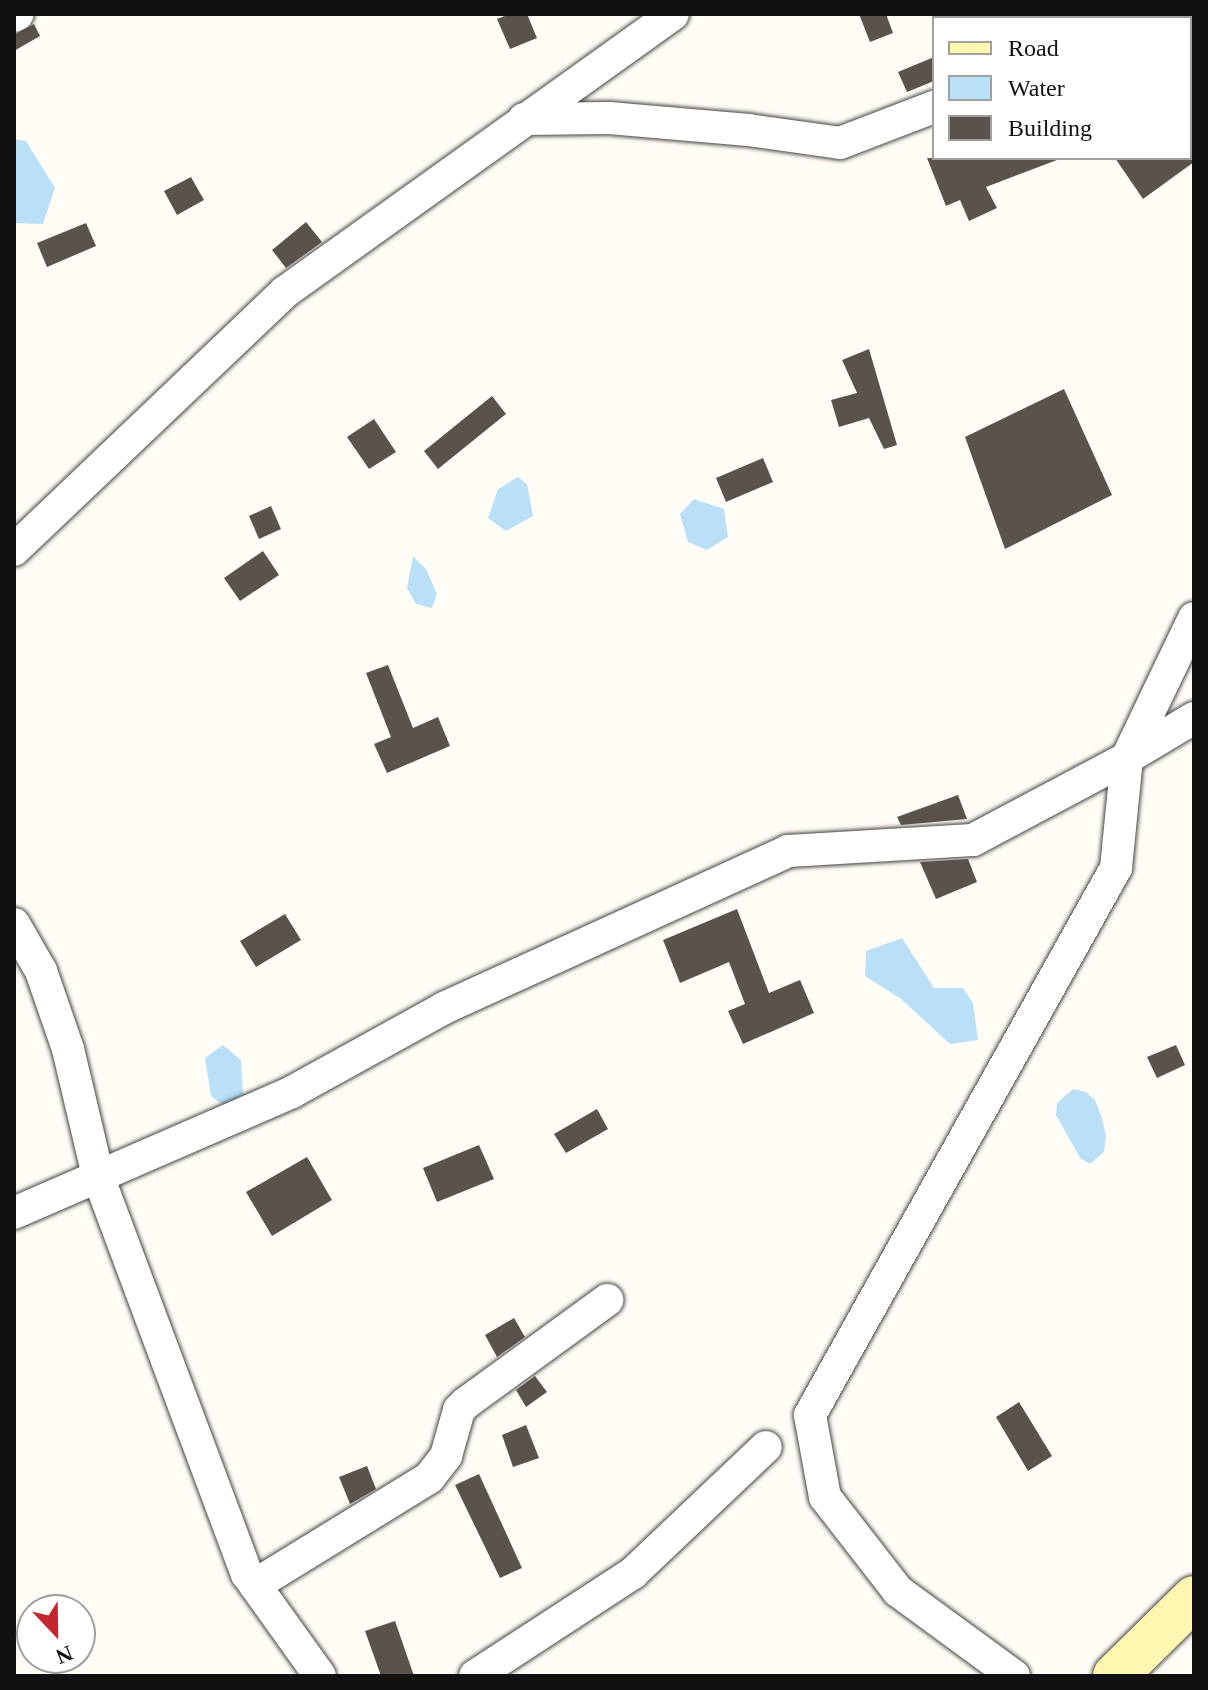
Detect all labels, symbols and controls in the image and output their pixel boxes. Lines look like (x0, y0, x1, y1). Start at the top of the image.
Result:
legend (932, 16, 1192, 160)
text: Road (1008, 35, 1059, 61)
text: Water (1008, 75, 1065, 101)
text: Building (1008, 115, 1092, 141)
north arrow (16, 1594, 96, 1674)
text: N (52, 1640, 76, 1669)

